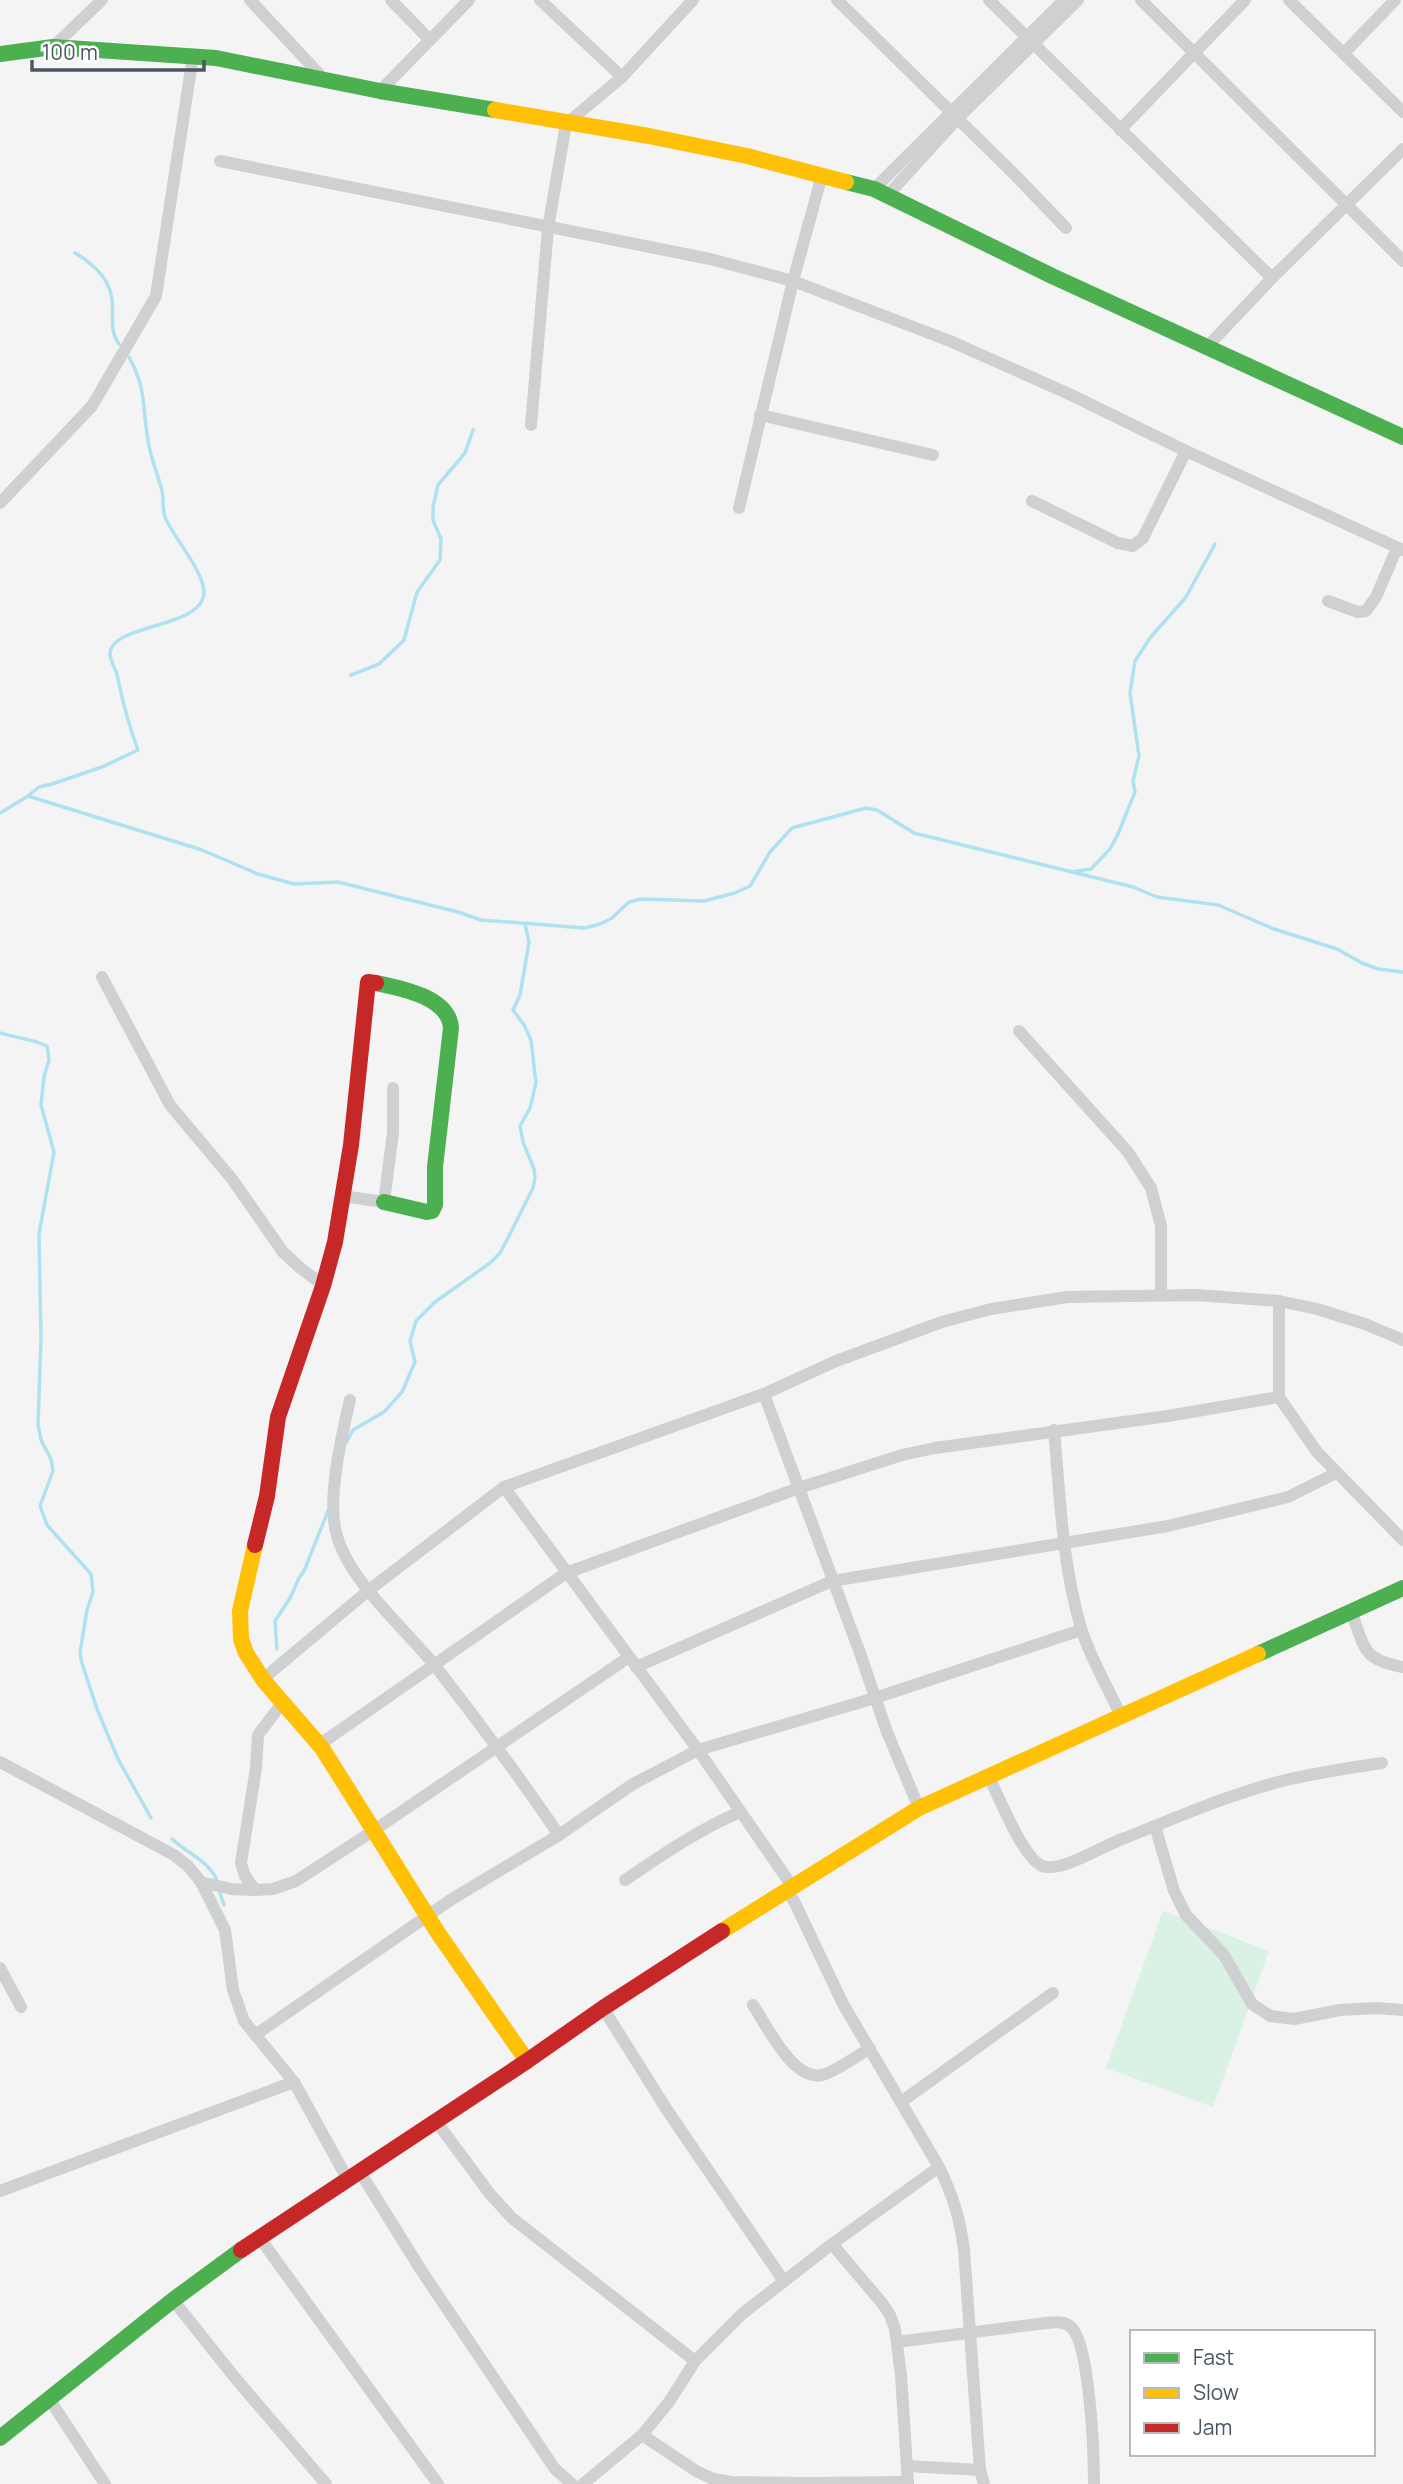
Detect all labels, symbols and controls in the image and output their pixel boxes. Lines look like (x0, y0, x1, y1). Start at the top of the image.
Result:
scale bar (32, 28, 203, 72)
text: 100 m (42, 38, 98, 66)
legend (1130, 2330, 1375, 2456)
text: Fast (1193, 2343, 1234, 2371)
text: Slow (1193, 2378, 1239, 2406)
text: Jam (1193, 2413, 1232, 2441)

